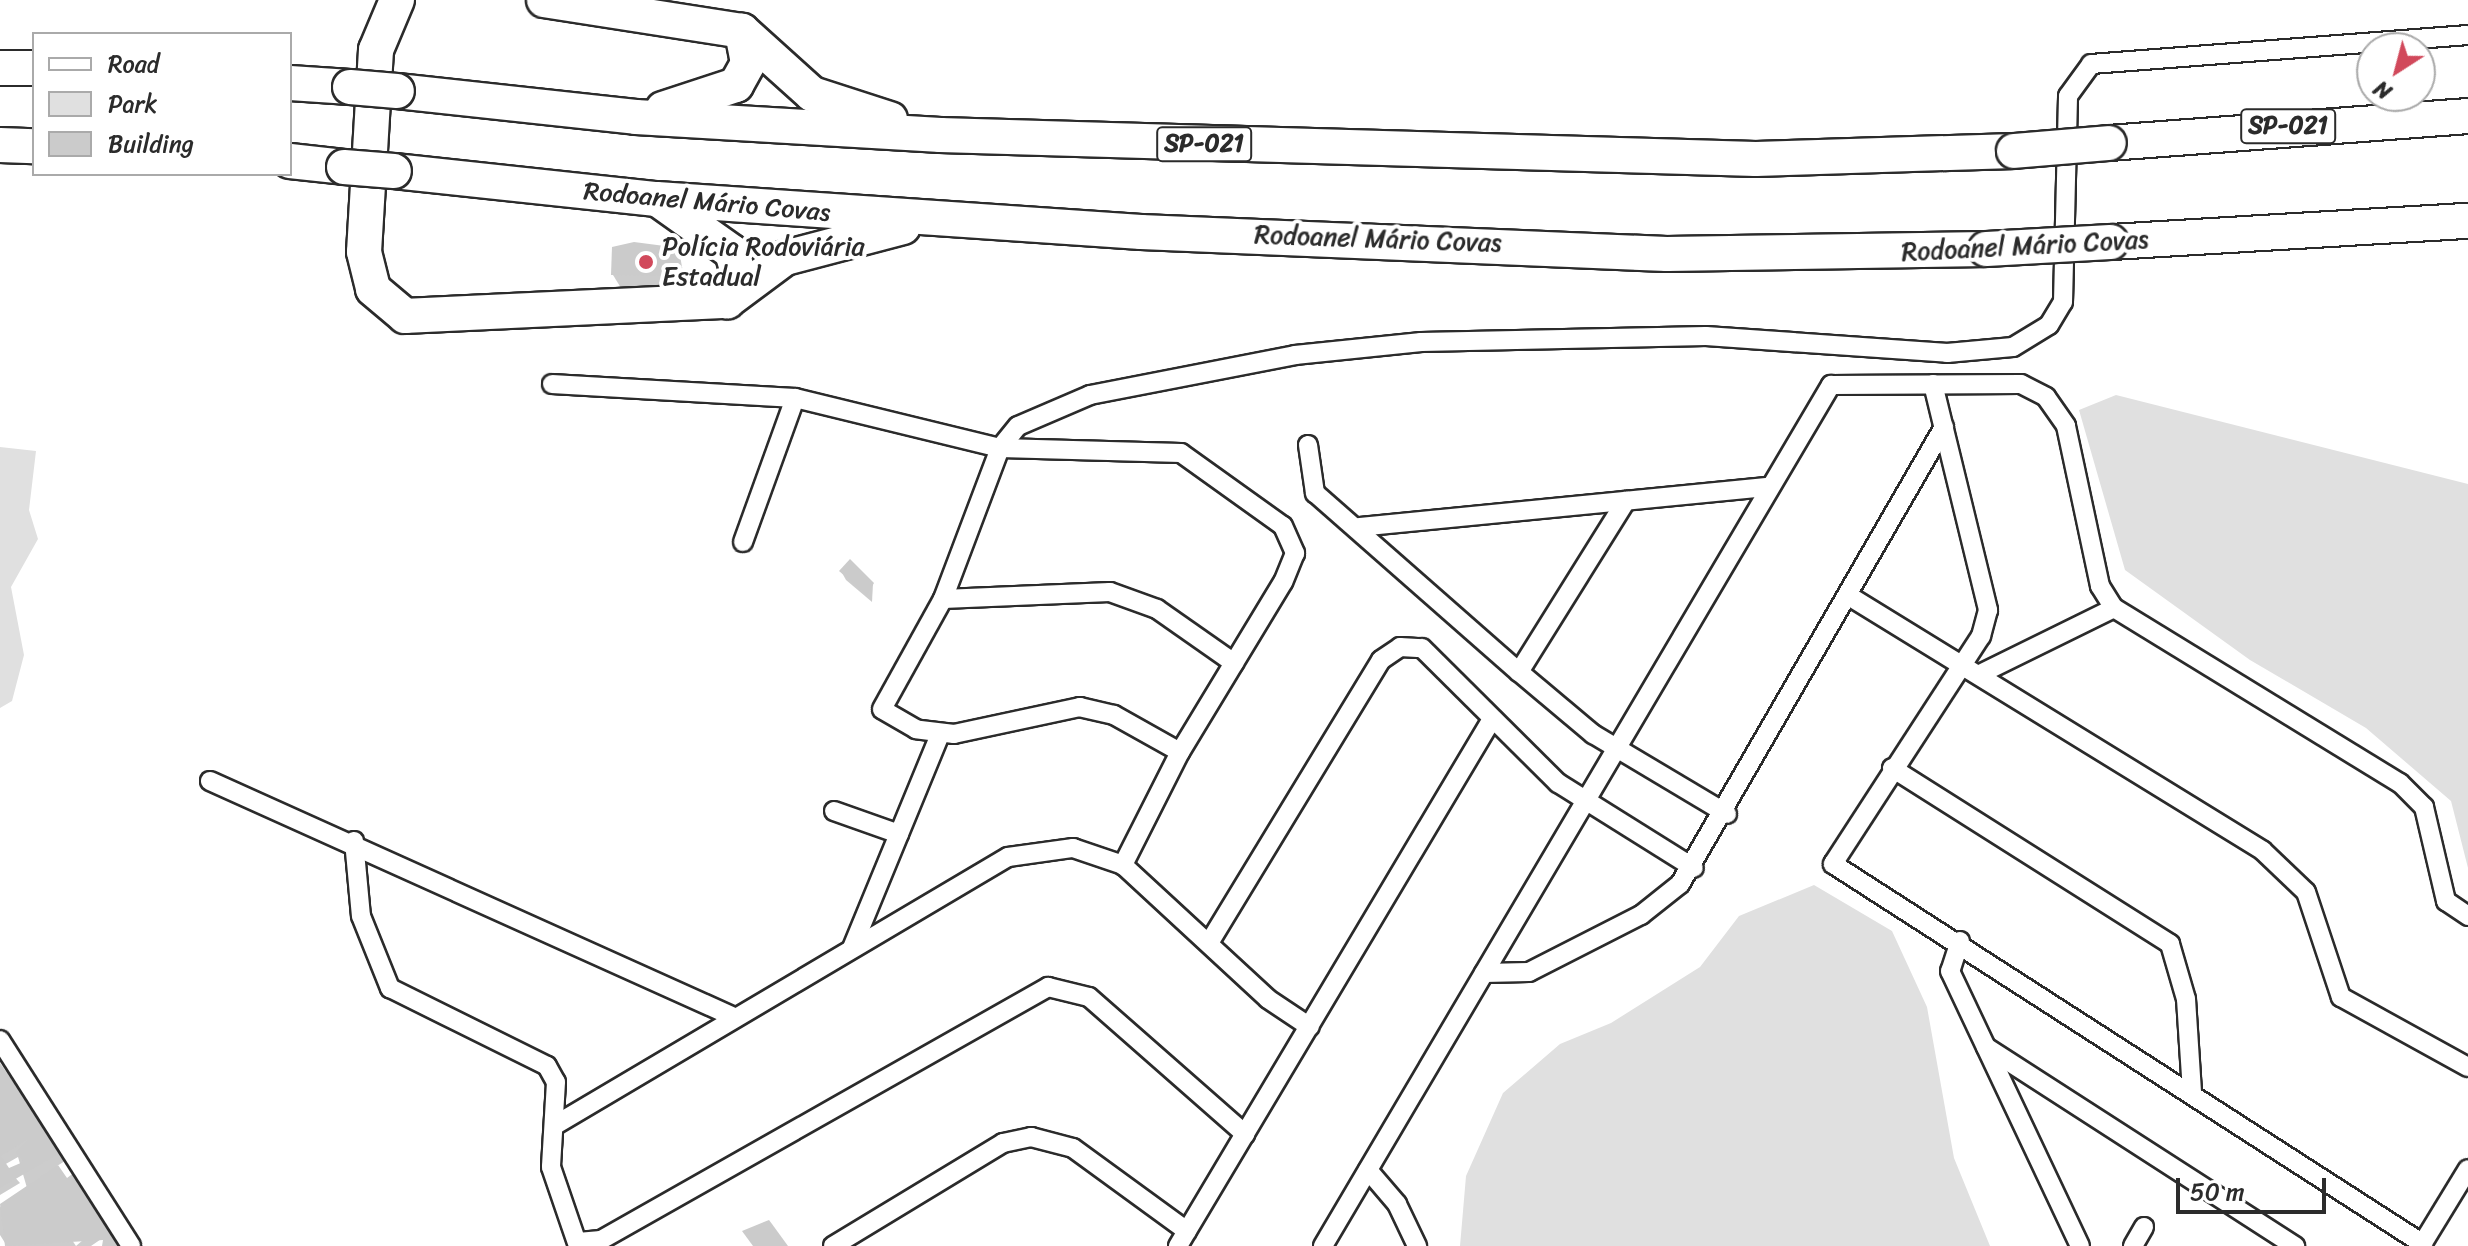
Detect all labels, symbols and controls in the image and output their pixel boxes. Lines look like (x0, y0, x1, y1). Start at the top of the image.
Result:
legend (32, 32, 292, 176)
north arrow (2356, 32, 2436, 112)
text: Road (108, 43, 159, 85)
text: N (2365, 70, 2400, 110)
text: Park (108, 83, 157, 125)
road number: SP-021 (2240, 106, 2336, 146)
text: Building (108, 123, 194, 165)
road number: SP-021 (1156, 124, 1252, 164)
street label: Rodoanel Mário Covas (582, 176, 832, 228)
street label: Rodoanel Mário Covas (1253, 219, 1503, 259)
street label: Rodoanel Mário Covas (1900, 224, 2150, 268)
place label: Polícia Rodoviária Estadual (662, 231, 865, 292)
marker: Polícia Rodoviária Estadual (637, 253, 655, 271)
scale bar (2180, 1162, 2330, 1212)
text: 50 m (2190, 1171, 2245, 1213)

